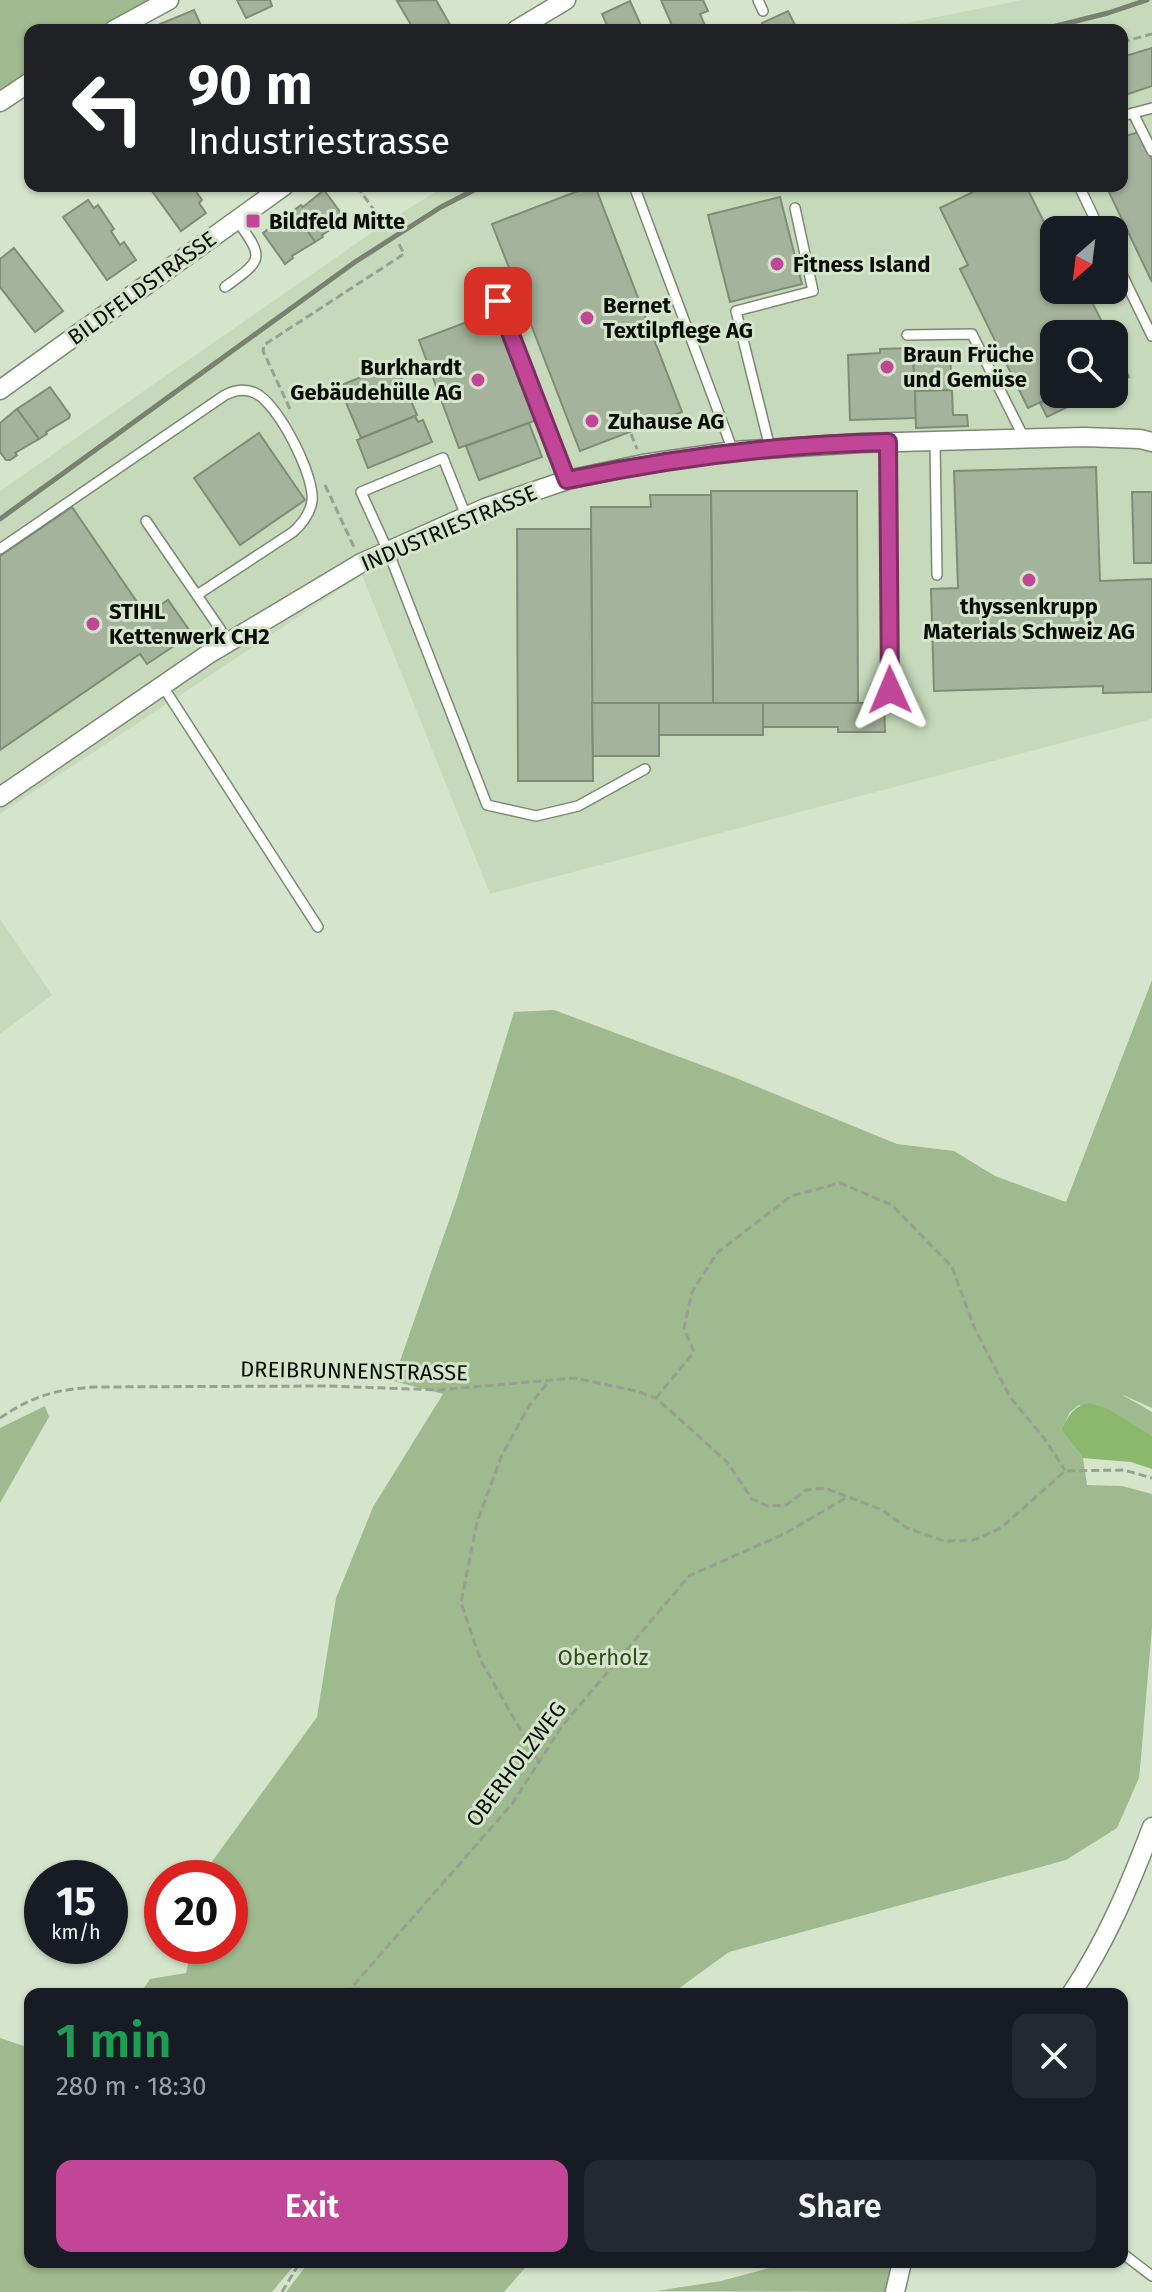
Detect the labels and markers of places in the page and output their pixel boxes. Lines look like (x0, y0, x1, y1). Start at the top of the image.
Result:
place label: Bildfeld Mitte (269, 208, 405, 235)
marker: Bildfeld Mitte (244, 212, 262, 230)
place label: Fitness Island (793, 251, 930, 278)
marker: Fitness Island (768, 255, 786, 273)
pin (464, 267, 532, 335)
place label: Bernet Textilpflege AG (603, 292, 753, 344)
marker: Bernet Textilpflege AG (578, 309, 596, 327)
place label: Braun Früche und Gemüse (903, 341, 1034, 393)
place label: Burkhardt Gebäudehülle AG (290, 354, 463, 406)
marker: Braun Früche und Gemüse (878, 358, 896, 376)
marker: Burkhardt Gebäudehülle AG (469, 371, 487, 389)
place label: Zuhause AG (608, 408, 724, 435)
marker: Zuhause AG (583, 412, 601, 430)
marker: thyssenkrupp Materials Schweiz AG (1020, 571, 1038, 589)
place label: thyssenkrupp Materials Schweiz AG (923, 593, 1135, 645)
place label: STIHL Kettenwerk CH2 (109, 598, 270, 650)
marker: STIHL Kettenwerk CH2 (84, 615, 102, 633)

